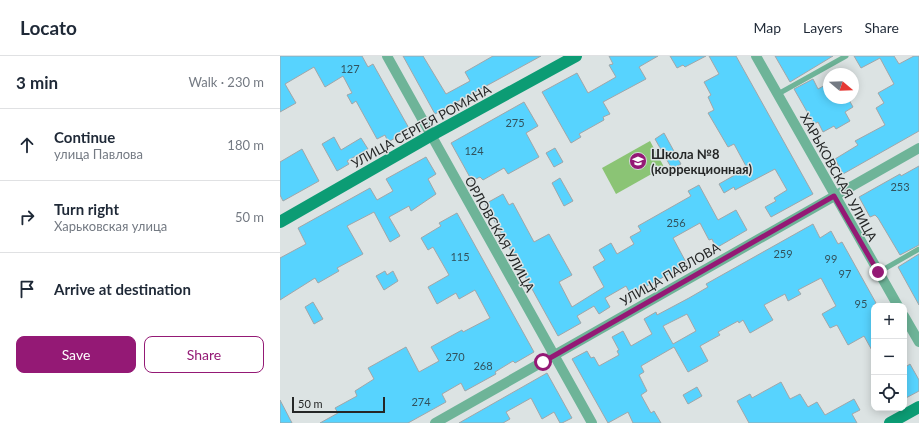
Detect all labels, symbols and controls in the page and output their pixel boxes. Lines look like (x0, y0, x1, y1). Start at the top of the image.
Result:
text: Locato (20, 16, 77, 39)
text: Map (753, 19, 781, 36)
text: Layers (803, 19, 843, 36)
text: Share (865, 19, 899, 36)
house number: 127 (340, 62, 360, 75)
north arrow (823, 68, 859, 104)
text: 3 min (16, 72, 58, 93)
text: Walk · 230 m (188, 74, 264, 90)
street label: УЛИЦА СЕРГЕЯ РОМАНА (348, 81, 494, 171)
street label: ХАРЬКОВСКАЯ УЛИЦА (797, 110, 881, 244)
house number: 275 (505, 116, 525, 129)
text: Continue (54, 128, 115, 146)
icon: ahead (16, 134, 38, 156)
text: 180 m (227, 137, 264, 153)
house number: 124 (464, 144, 484, 157)
text: улица Павлова (54, 146, 143, 162)
place label: Школа №8 (коррекционная) (651, 146, 753, 177)
school or university icon: Школа №8 (коррекционная) (628, 151, 648, 171)
street label: ОРЛОВСКАЯ УЛИЦА (462, 173, 538, 295)
house number: 253 (890, 180, 910, 193)
text: Turn right (54, 200, 119, 218)
icon: right (16, 206, 38, 228)
text: 50 m (235, 209, 264, 225)
house number: 256 (666, 216, 686, 229)
text: Харьковская улица (54, 218, 167, 234)
street label: УЛИЦА ПАВЛОВА (617, 239, 723, 309)
house number: 259 (773, 247, 793, 260)
house number: 115 (450, 250, 470, 263)
house number: 99 (825, 252, 837, 265)
route end (869, 263, 887, 281)
house number: 97 (839, 267, 851, 280)
icon: arrive (16, 278, 38, 300)
text: Arrive at destination (54, 280, 191, 298)
house number: 95 (855, 297, 867, 310)
map controls (871, 303, 907, 411)
button: + (871, 303, 907, 339)
button: Save (16, 336, 136, 373)
button: Share (144, 336, 264, 373)
button: − (871, 339, 907, 375)
house number: 270 (445, 350, 465, 363)
route start (534, 353, 552, 371)
house number: 268 (473, 359, 493, 372)
button: locate (871, 375, 907, 411)
scale bar (292, 395, 385, 414)
house number: 274 (411, 395, 431, 408)
text: 50 m (298, 397, 323, 410)

